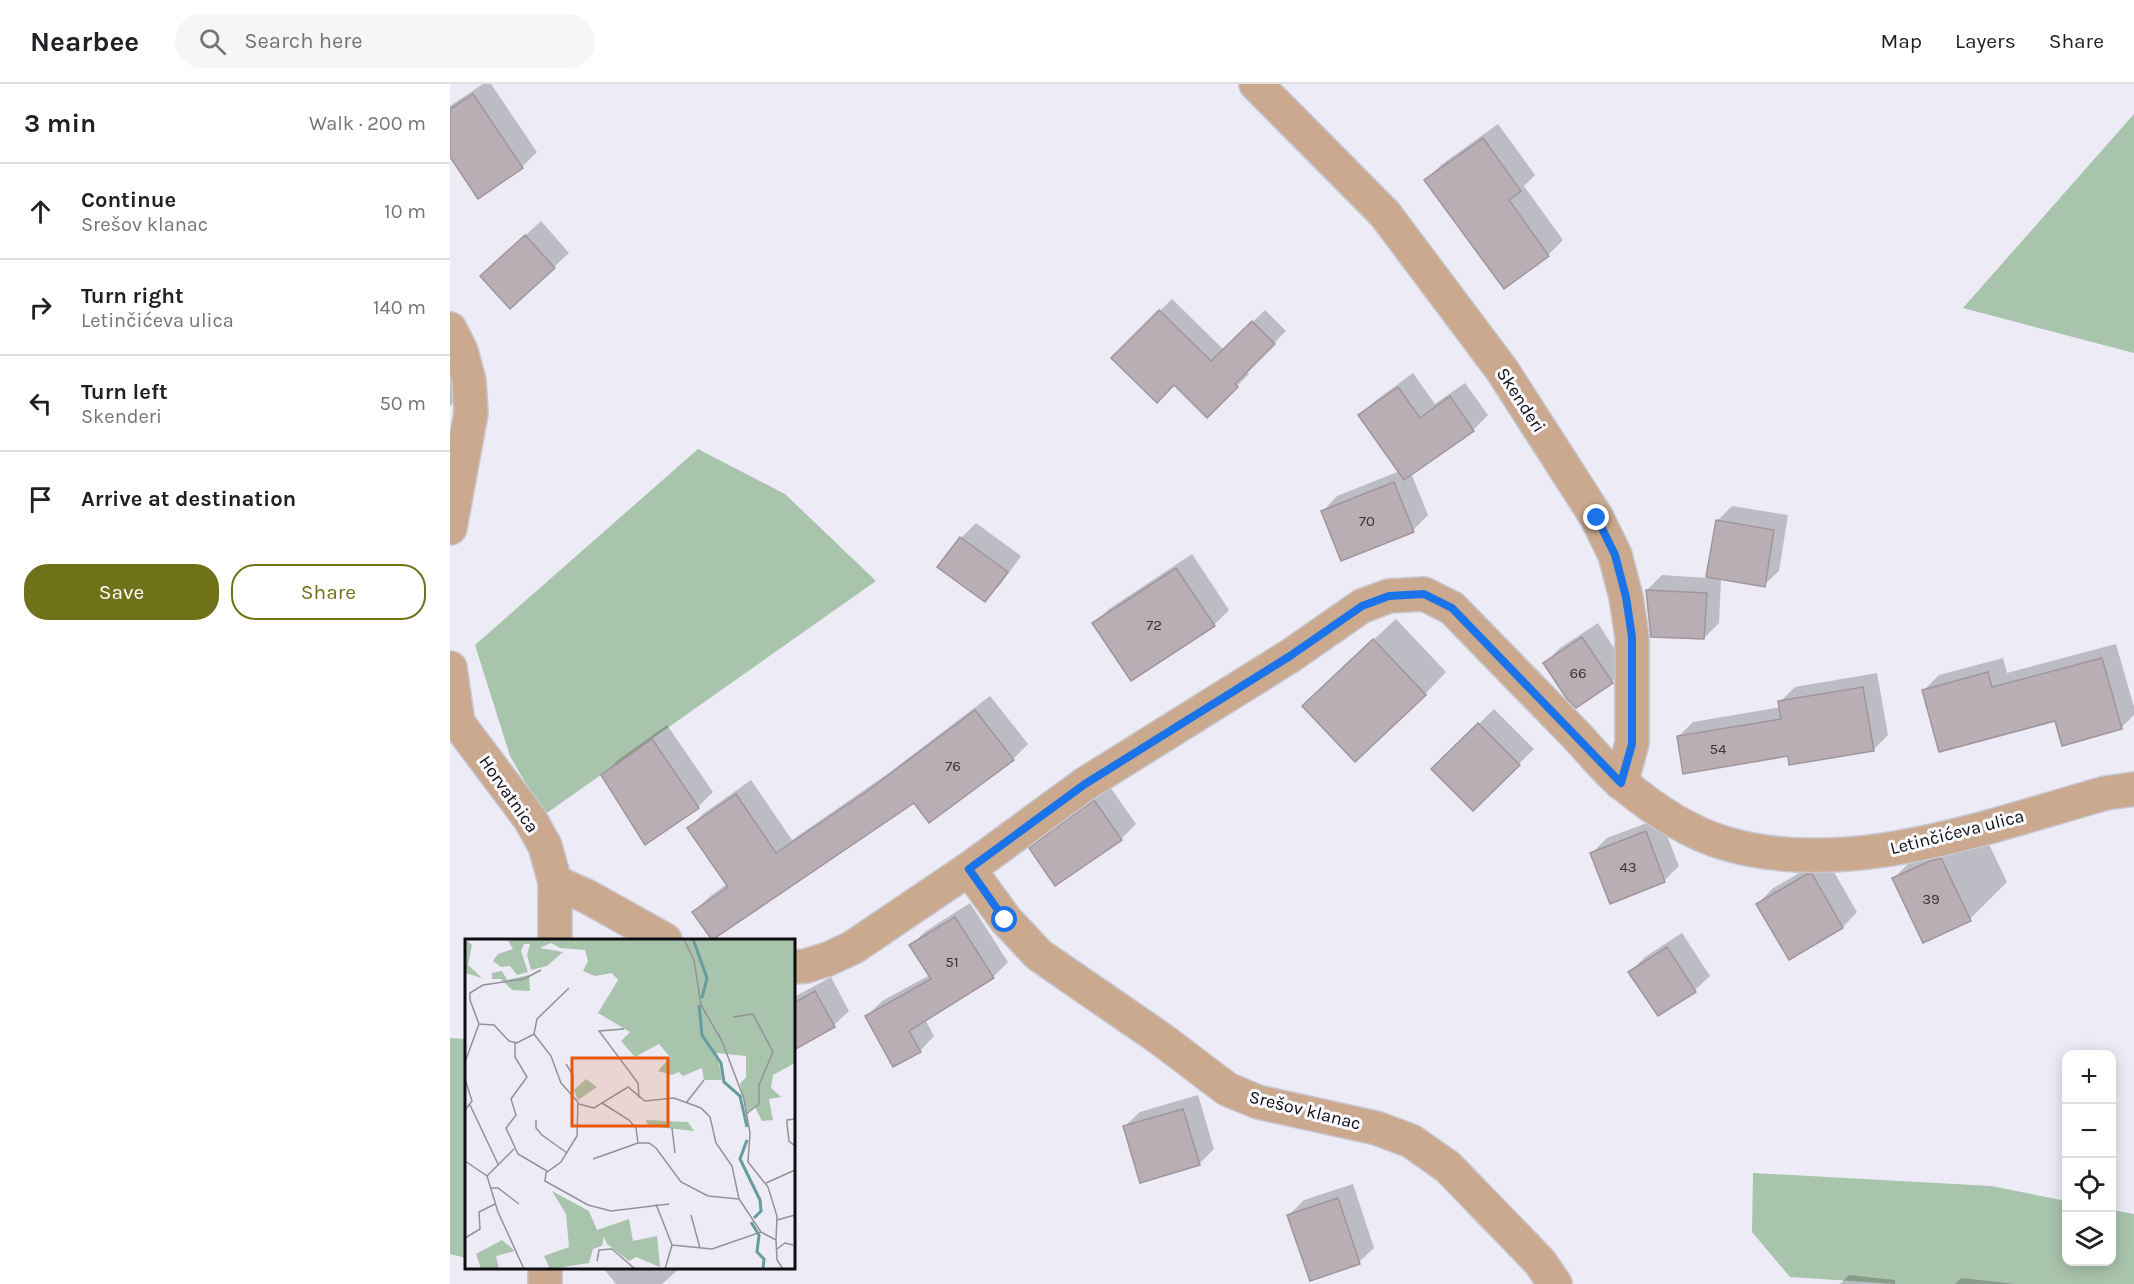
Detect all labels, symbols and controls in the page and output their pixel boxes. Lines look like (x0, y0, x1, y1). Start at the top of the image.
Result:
search box (175, 14, 595, 68)
text: Nearbee (30, 25, 139, 58)
icon: search (196, 25, 229, 58)
text: Search here (244, 28, 363, 54)
text: Map (1880, 29, 1922, 53)
text: Layers (1955, 29, 2016, 53)
text: Share (2049, 29, 2104, 53)
text: 3 min (24, 108, 96, 139)
text: Walk · 200 m (309, 112, 426, 135)
text: Continue (81, 187, 176, 213)
icon: ahead (24, 195, 57, 228)
text: 10 m (384, 200, 426, 223)
text: Srešov klanac (81, 213, 208, 236)
text: Turn right (81, 283, 184, 309)
icon: right (24, 291, 57, 324)
text: 140 m (373, 296, 426, 319)
text: Letinčićeva ulica (81, 309, 234, 332)
street label: Skenderi (1492, 363, 1550, 437)
text: Turn left (81, 379, 168, 405)
icon: left (24, 387, 57, 420)
text: 50 m (379, 392, 426, 415)
text: Skenderi (81, 405, 162, 428)
icon: arrive (24, 483, 57, 516)
text: Arrive at destination (81, 486, 296, 512)
route end (1583, 504, 1609, 530)
house number: 70 (1359, 512, 1375, 530)
button: Save (24, 564, 219, 620)
button: Share (231, 564, 426, 620)
house number: 72 (1146, 616, 1162, 634)
house number: 66 (1569, 664, 1587, 682)
house number: 54 (1710, 740, 1727, 758)
street label: Horvatnica (474, 751, 544, 837)
house number: 76 (945, 757, 961, 775)
street label: Letinčićeva ulica (1888, 805, 2026, 859)
house number: 43 (1619, 858, 1637, 876)
house number: 39 (1922, 890, 1940, 908)
route start (991, 906, 1017, 932)
inset map (465, 939, 795, 1269)
house number: 51 (945, 953, 959, 971)
map controls (2062, 1050, 2116, 1266)
button: + (2062, 1050, 2116, 1104)
street label: Srešov klanac (1247, 1085, 1363, 1135)
button: − (2062, 1104, 2116, 1158)
button: locate (2062, 1158, 2116, 1212)
button: layers (2062, 1212, 2116, 1266)

